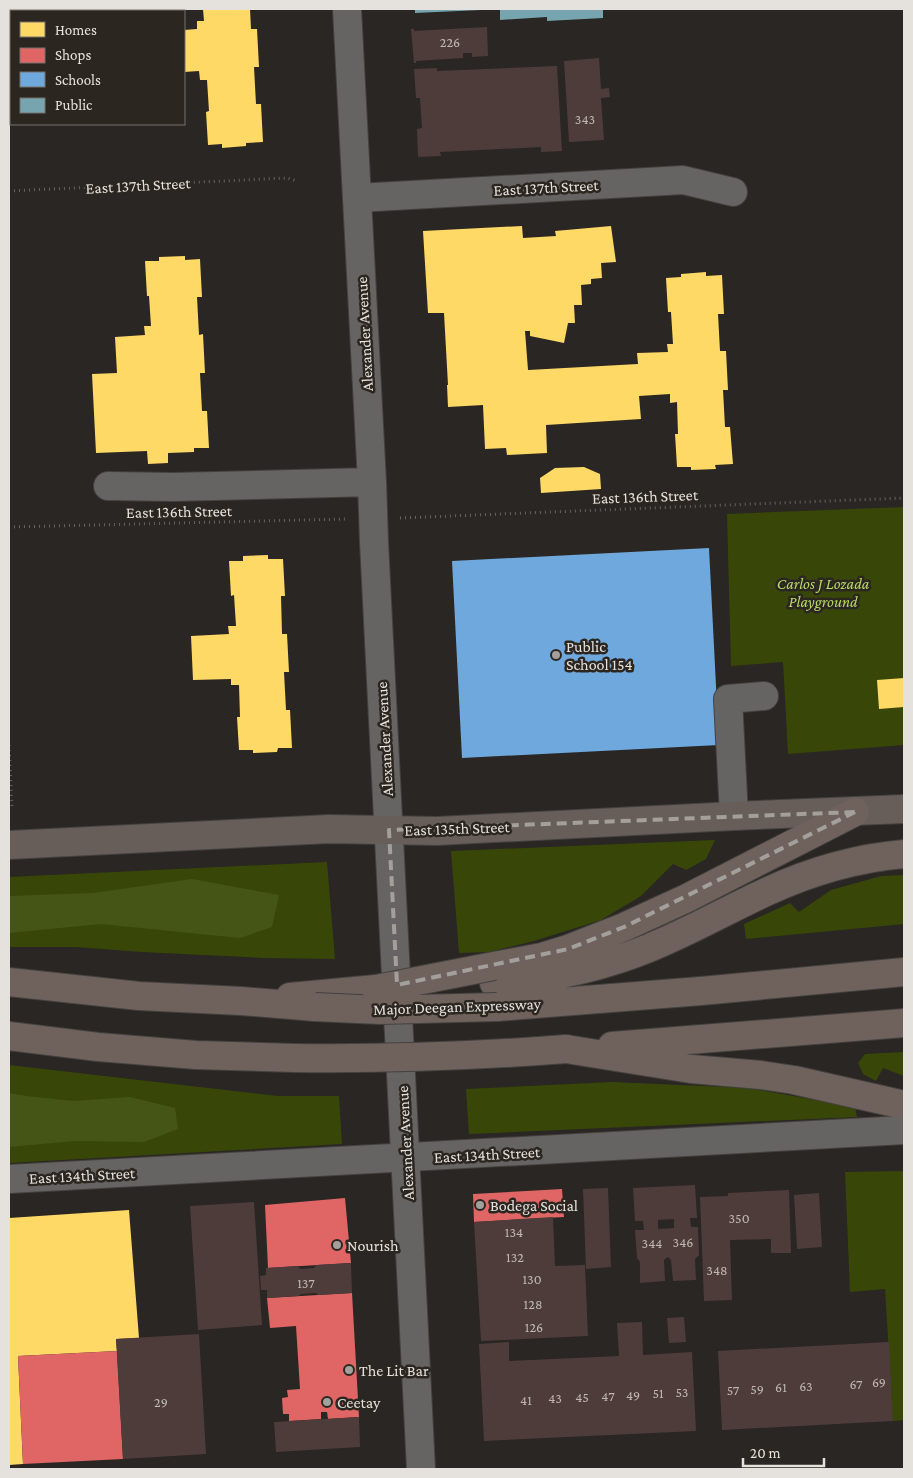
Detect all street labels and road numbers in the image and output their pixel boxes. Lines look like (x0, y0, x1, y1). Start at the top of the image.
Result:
street label: East 137th Street (85, 174, 192, 197)
street label: East 137th Street (493, 176, 600, 199)
street label: Alexander Avenue (353, 276, 376, 392)
street label: East 136th Street (592, 486, 699, 507)
street label: East 136th Street (126, 502, 233, 521)
street label: Alexander Avenue (373, 681, 396, 797)
street label: East 135th Street (404, 818, 511, 839)
street label: Major Deegan Expressway (373, 995, 542, 1019)
street label: Alexander Avenue (394, 1085, 417, 1201)
street label: East 134th Street (434, 1143, 541, 1166)
street label: East 134th Street (29, 1164, 136, 1187)

